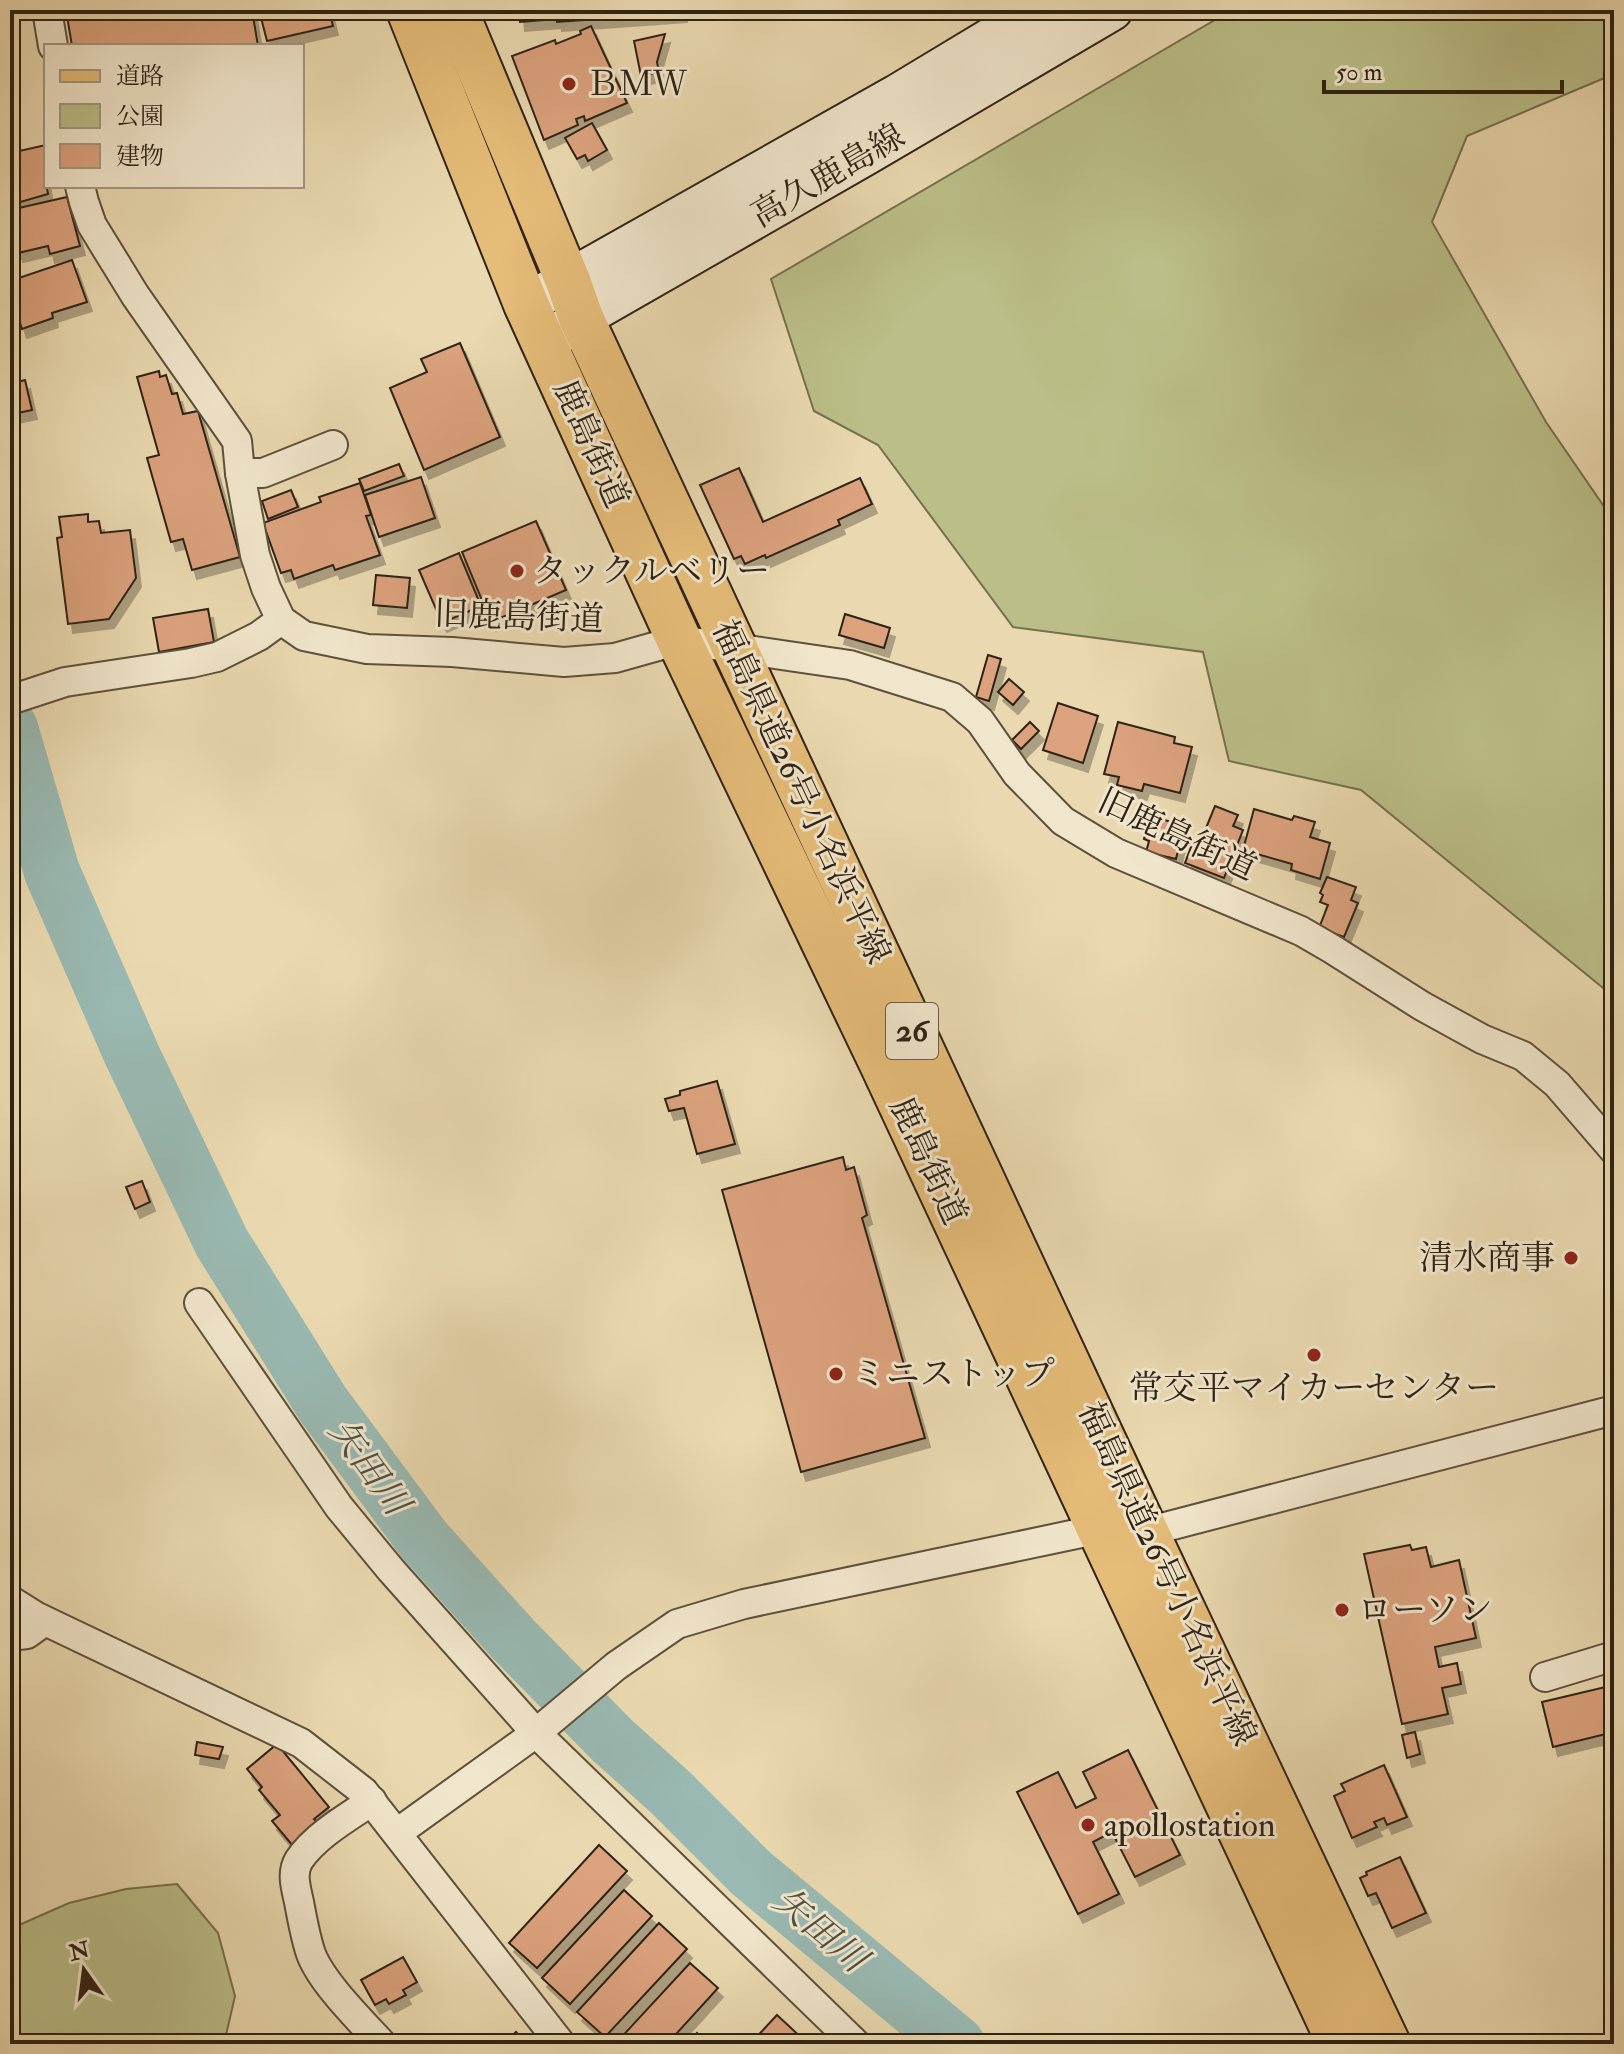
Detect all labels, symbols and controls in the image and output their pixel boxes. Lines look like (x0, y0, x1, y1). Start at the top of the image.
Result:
legend (44, 44, 304, 188)
scale bar (1324, 44, 1562, 94)
text: 50 m (1336, 57, 1383, 88)
text: 道路 (116, 61, 164, 92)
place label: ＢＭＷ (585, 63, 688, 106)
marker: ＢＭＷ (560, 75, 578, 93)
text: 公園 (116, 101, 164, 132)
street label: 高久鹿島線 (744, 115, 912, 237)
text: 建物 (116, 141, 164, 172)
street label: 鹿島街道 (544, 373, 638, 515)
place label: タックルベリー (533, 550, 770, 593)
marker: タックルベリー (508, 562, 526, 580)
street label: 旧鹿島街道 (433, 593, 605, 641)
street label: 福島県道26号小名浜平線 (702, 613, 900, 971)
street label: 旧鹿島街道 (1091, 780, 1263, 890)
road number: 26 (886, 1003, 938, 1059)
street label: 鹿島街道 (880, 1090, 976, 1232)
place label: 清水商事 (1419, 1237, 1555, 1280)
marker: 清水商事 (1562, 1249, 1580, 1267)
marker: 常交平マイカーセンター (1305, 1346, 1323, 1364)
place label: ミニストップ (852, 1353, 1055, 1396)
marker: ミニストップ (827, 1365, 845, 1383)
place label: 常交平マイカーセンター (1129, 1367, 1499, 1410)
street label: 福島県道26号小名浜平線 (1068, 1395, 1266, 1753)
water label: 矢田川 (319, 1410, 421, 1527)
place label: ローソン (1358, 1589, 1493, 1632)
marker: ローソン (1333, 1601, 1351, 1619)
place label: apollostation (1104, 1804, 1275, 1847)
marker: apollostation (1079, 1816, 1097, 1834)
water label: 矢田川 (764, 1878, 879, 1985)
north arrow (44, 1930, 124, 2010)
text: N (65, 1936, 93, 1968)

